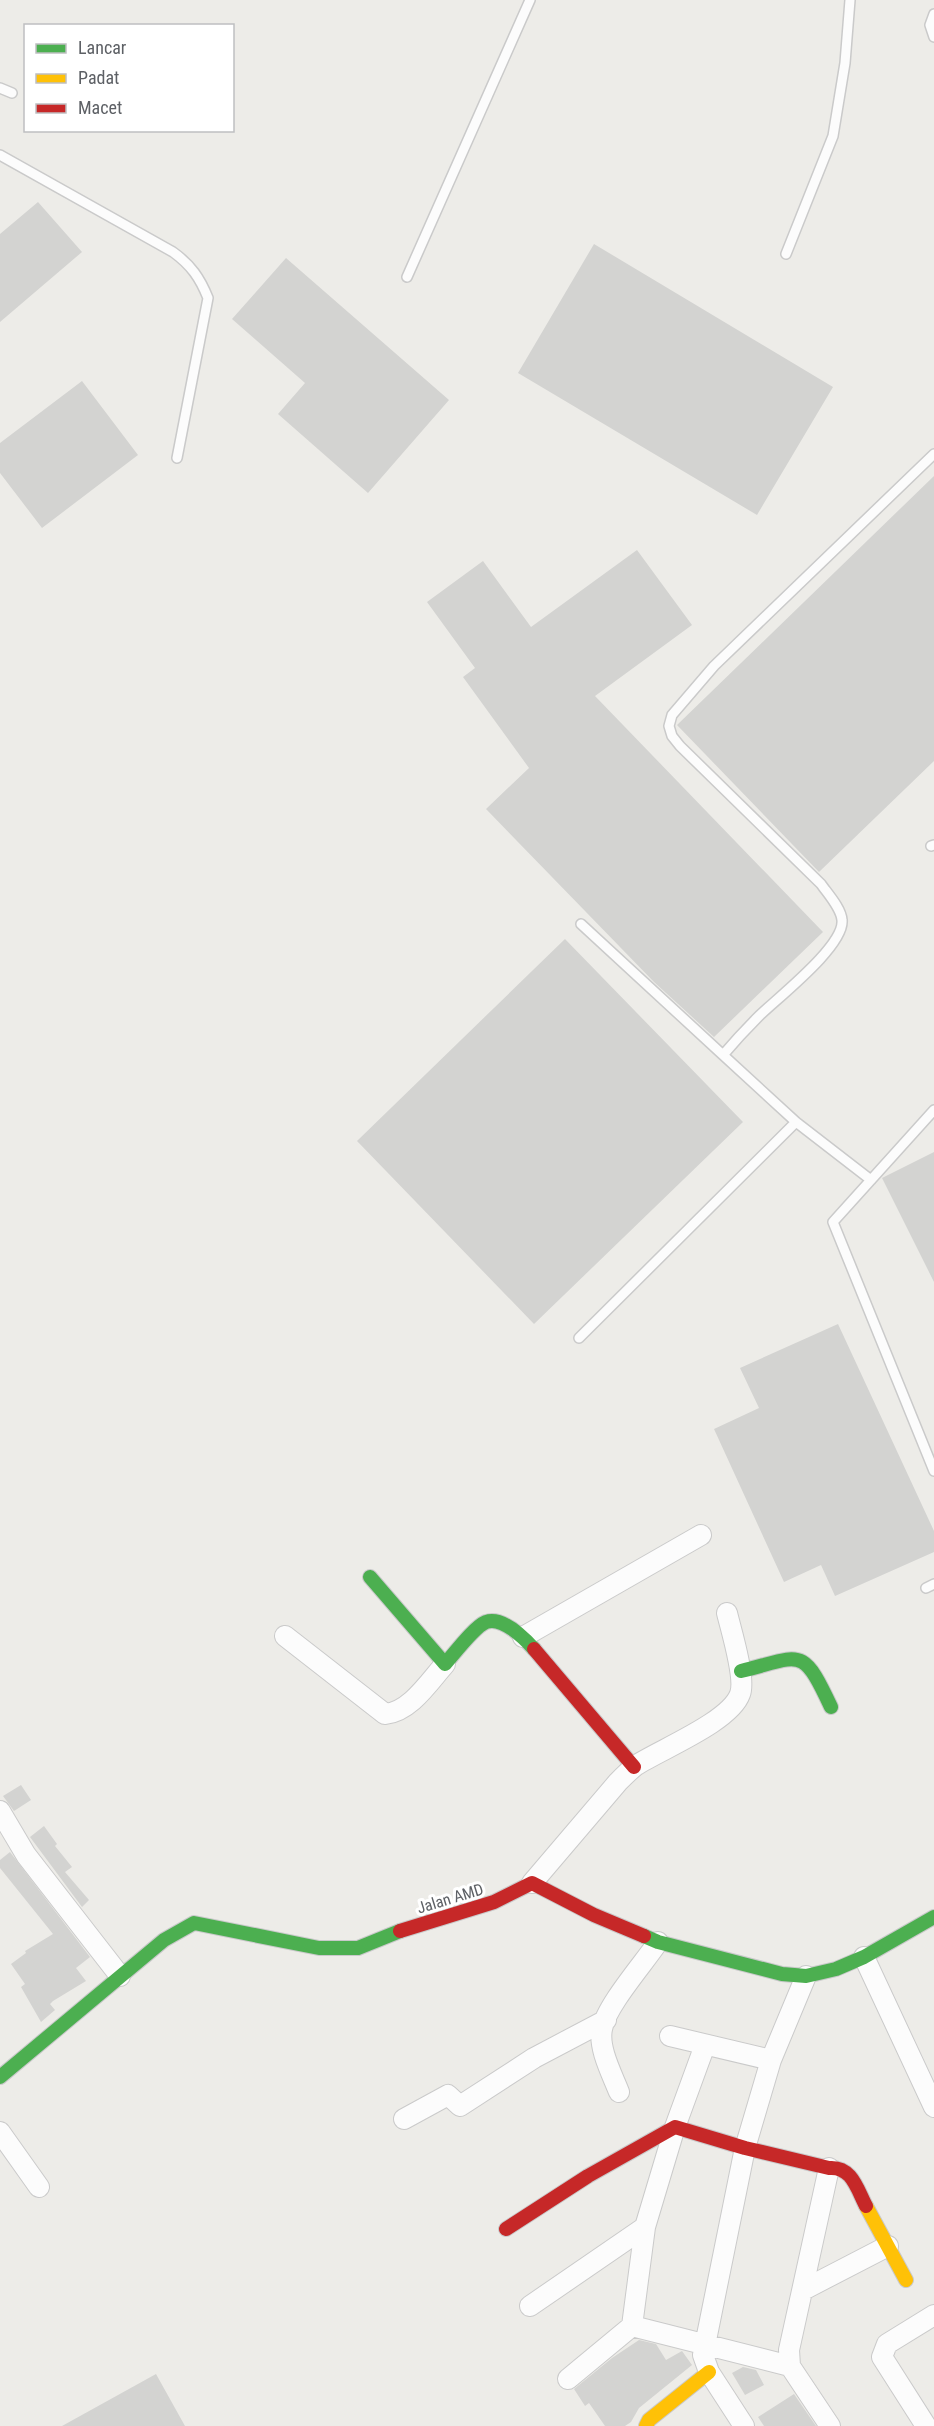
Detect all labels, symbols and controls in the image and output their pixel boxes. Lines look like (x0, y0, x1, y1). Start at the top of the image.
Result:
legend (24, 24, 234, 132)
text: Lancar (78, 37, 127, 58)
text: Padat (78, 67, 119, 88)
text: Macet (78, 97, 122, 118)
street label: Jalan AMD (415, 1879, 486, 1918)

